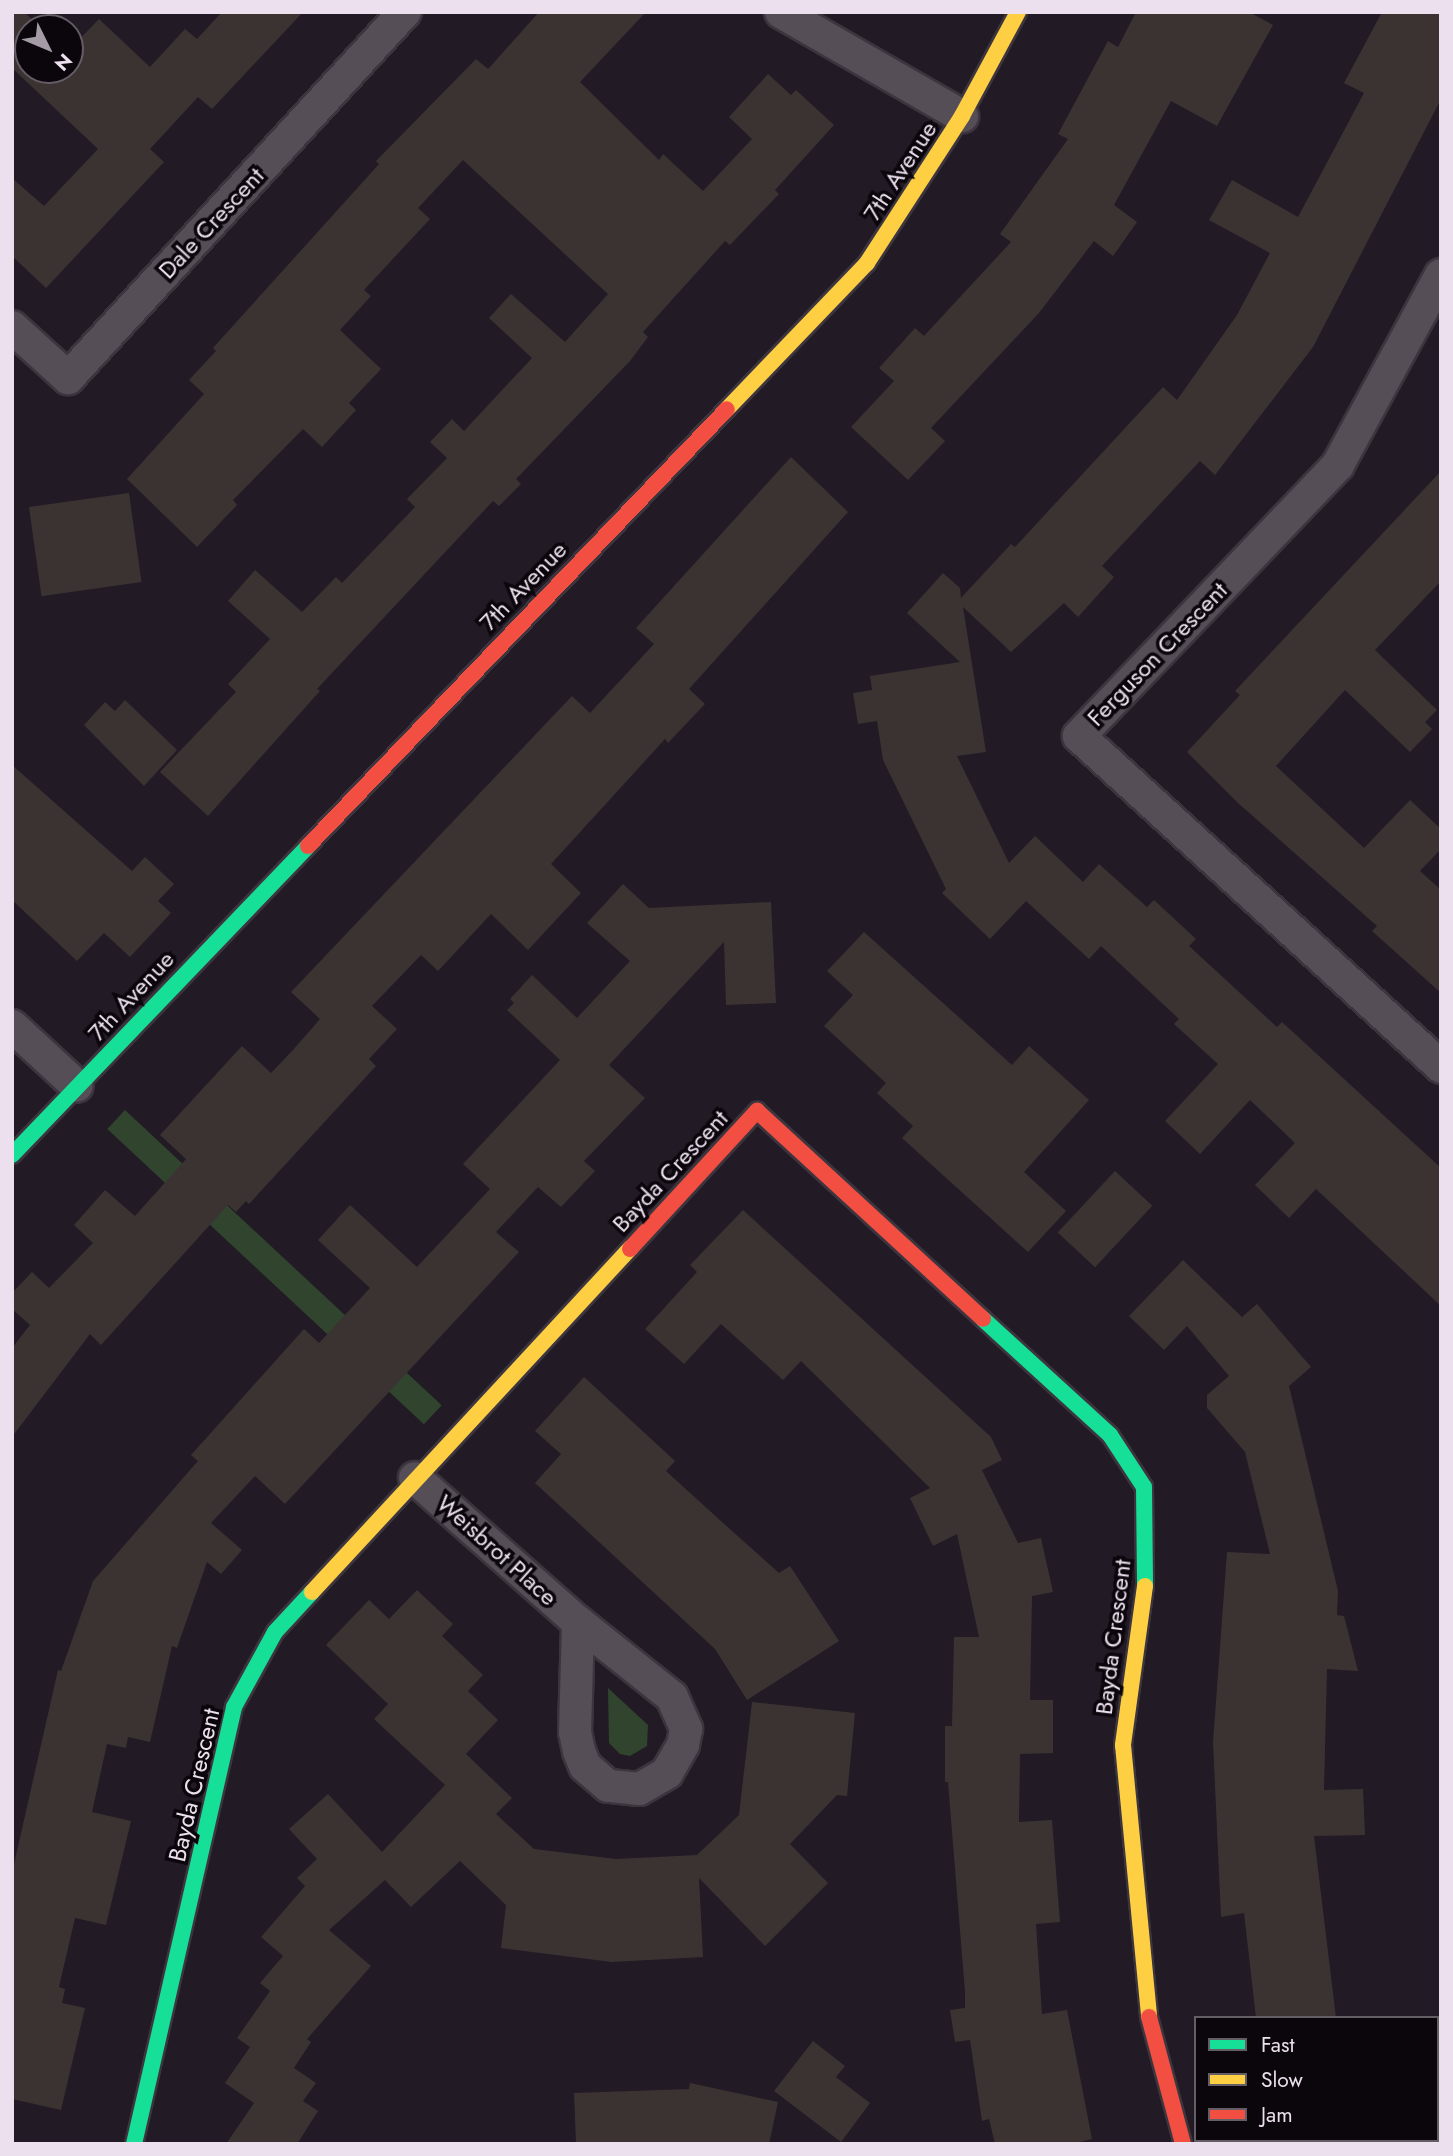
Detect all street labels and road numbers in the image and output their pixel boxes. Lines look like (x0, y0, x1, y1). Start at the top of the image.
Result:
street label: 7th Avenue (857, 116, 943, 226)
street label: Dale Crescent (152, 161, 270, 285)
street label: 7th Avenue (473, 535, 573, 637)
street label: Ferguson Crescent (1081, 576, 1233, 732)
street label: 7th Avenue (82, 945, 180, 1047)
street label: Bayda Crescent (606, 1104, 734, 1238)
street label: Weisbrot Place (431, 1489, 563, 1611)
street label: Bayda Crescent (1089, 1558, 1137, 1716)
street label: Bayda Crescent (162, 1706, 226, 1864)

